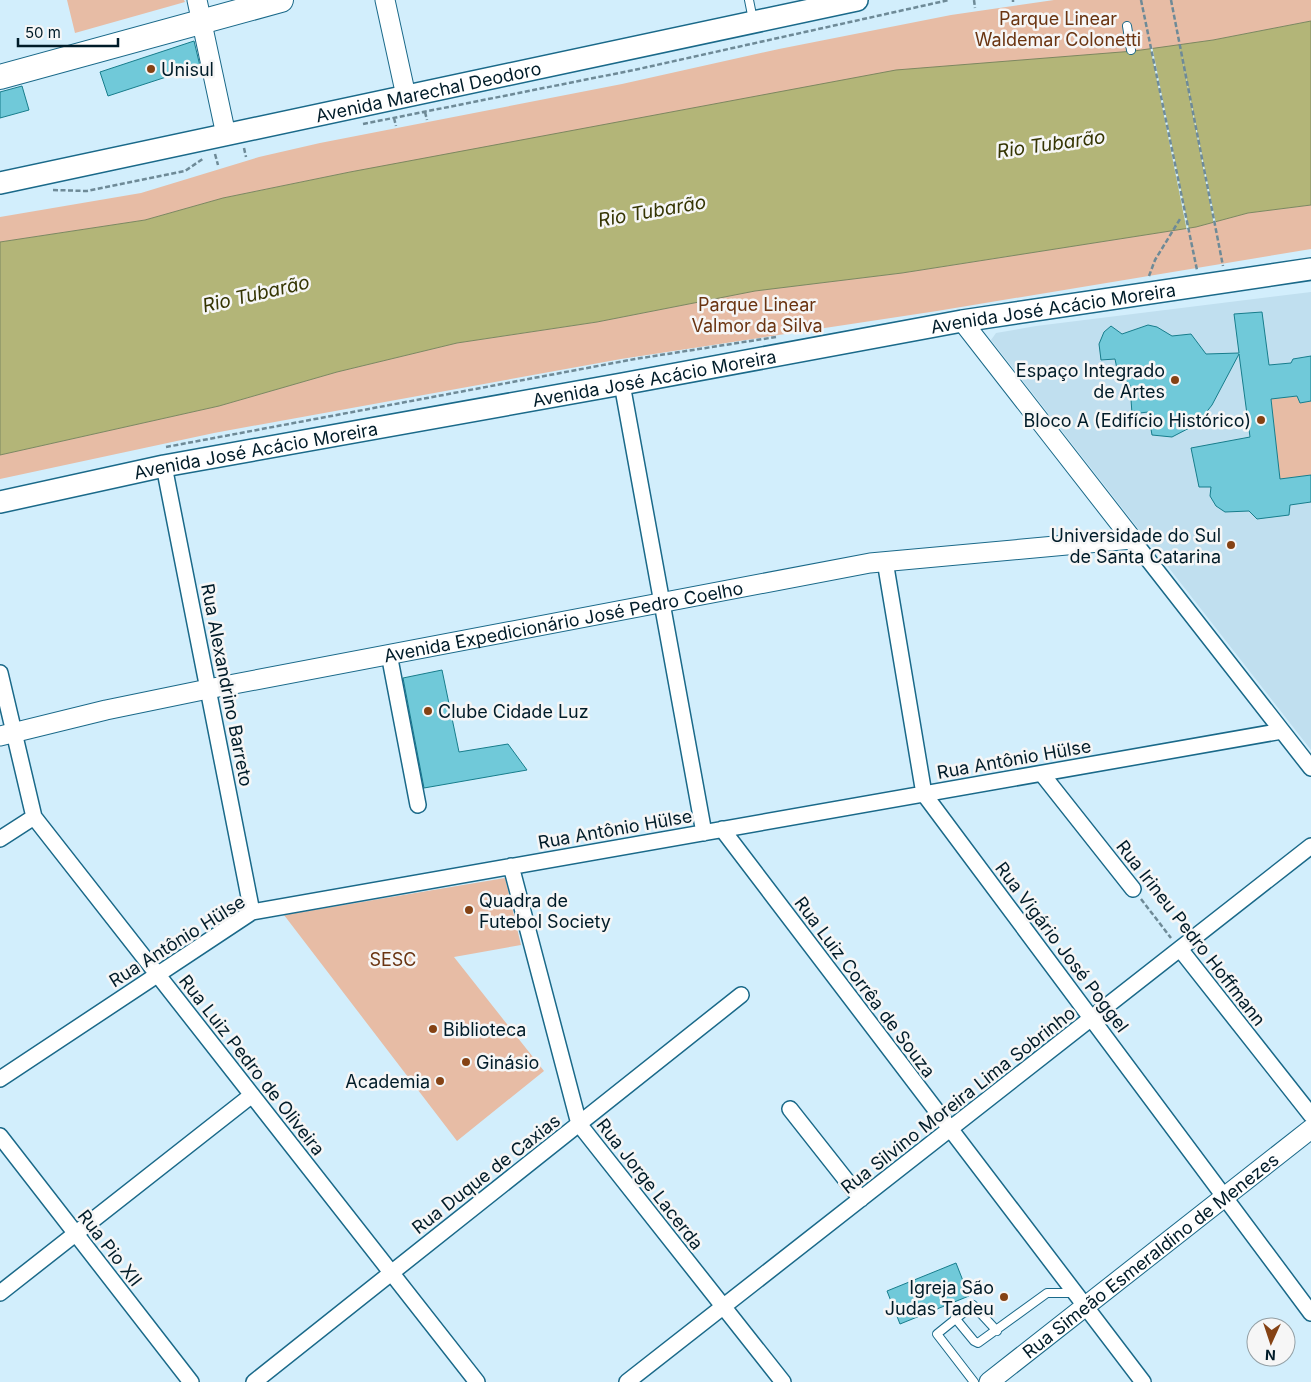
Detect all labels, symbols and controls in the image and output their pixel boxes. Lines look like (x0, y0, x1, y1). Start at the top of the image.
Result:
park label: Parque Linear Waldemar Colonetti (975, 8, 1141, 50)
scale bar (18, 15, 118, 47)
text: 50 m (25, 23, 61, 42)
street label: Avenida Marechal Deodoro (314, 57, 543, 126)
place label: Unisul (161, 59, 214, 80)
marker: Unisul (145, 63, 157, 75)
water label: Rio Tubarão (995, 125, 1107, 163)
water label: Rio Tubarão (596, 190, 708, 232)
water label: Rio Tubarão (200, 271, 312, 317)
street label: Avenida José Acácio Moreira (929, 279, 1177, 337)
park label: Parque Linear Valmor da Silva (691, 294, 823, 336)
street label: Avenida José Acácio Moreira (531, 345, 778, 410)
place label: Espaço Integrado de Artes (1016, 360, 1165, 402)
marker: Espaço Integrado de Artes (1169, 374, 1181, 386)
place label: Bloco A (Edifício Histórico) (1024, 410, 1251, 431)
marker: Bloco A (Edifício Histórico) (1255, 414, 1267, 426)
street label: Avenida José Acácio Moreira (132, 417, 379, 483)
place label: Universidade do Sul de Santa Catarina (1051, 525, 1221, 567)
marker: Universidade do Sul de Santa Catarina (1225, 539, 1237, 551)
street label: Avenida Expedicionário José Pedro Coelho (382, 577, 745, 666)
street label: Rua Alexandrino Barreto (197, 582, 257, 788)
place label: Clube Cidade Luz (438, 701, 589, 722)
marker: Clube Cidade Luz (422, 705, 434, 717)
street label: Rua Antônio Hülse (935, 735, 1093, 783)
street label: Rua Antônio Hülse (536, 805, 694, 853)
street label: Rua Irineu Pedro Hoffmann (1112, 836, 1270, 1030)
street label: Rua Vigário José Poggel (991, 858, 1133, 1036)
place label: Quadra de Futebol Society (479, 890, 611, 932)
street label: Rua Antônio Hülse (105, 891, 249, 991)
street label: Rua Luiz Corrêa de Souza (790, 893, 940, 1081)
marker: Quadra de Futebol Society (463, 904, 475, 916)
park label: SESC (369, 949, 417, 970)
street label: Rua Luiz Pedro de Oliveira (175, 971, 329, 1159)
street label: Rua Silvino Moreira Lima Sobrinho (837, 1002, 1079, 1198)
place label: Biblioteca (443, 1019, 526, 1040)
marker: Biblioteca (427, 1023, 439, 1035)
place label: Ginásio (476, 1052, 539, 1073)
marker: Ginásio (460, 1056, 472, 1068)
place label: Academia (345, 1071, 430, 1092)
marker: Academia (434, 1075, 446, 1087)
street label: Rua Duque de Caxias (408, 1110, 564, 1238)
street label: Rua Jorge Lacerda (592, 1114, 708, 1254)
street label: Rua Simeão Esmeraldino de Menezes (1018, 1148, 1282, 1362)
street label: Rua Pio XII (74, 1206, 146, 1290)
place label: Igreja São Judas Tadeu (885, 1277, 994, 1319)
marker: Igreja São Judas Tadeu (998, 1291, 1010, 1303)
north arrow (1246, 1317, 1296, 1367)
text: N (1265, 1347, 1276, 1364)

